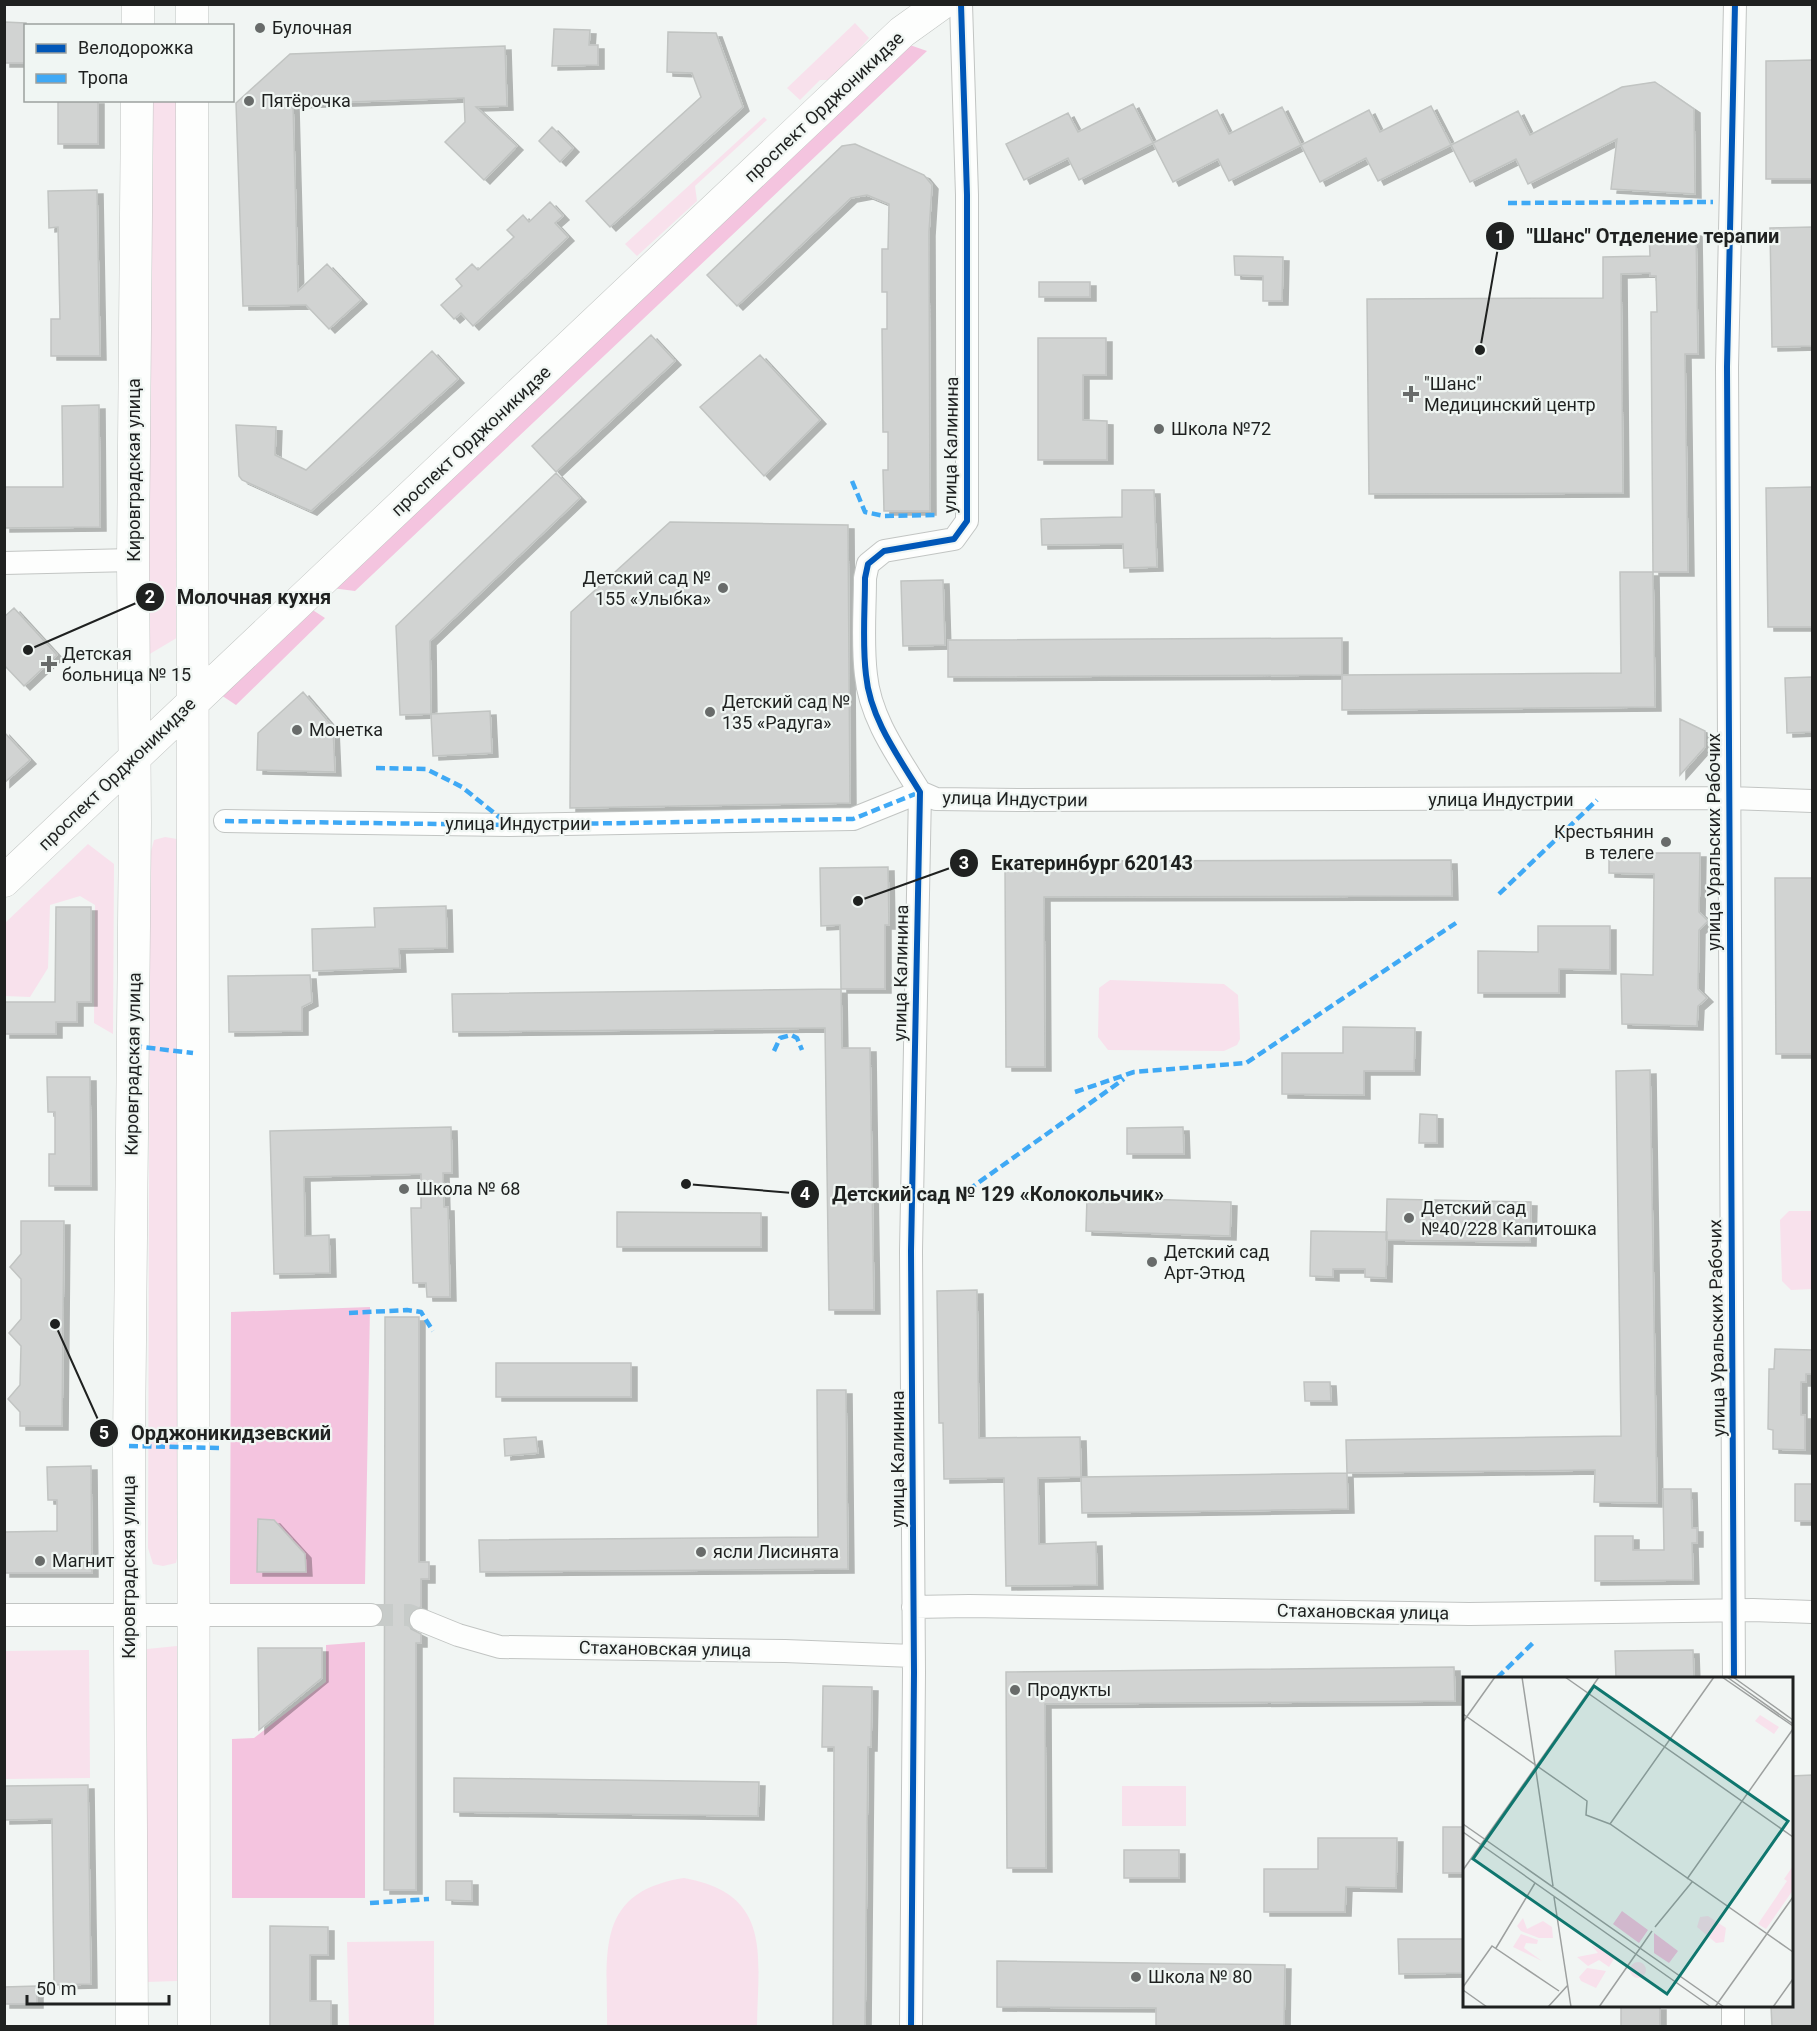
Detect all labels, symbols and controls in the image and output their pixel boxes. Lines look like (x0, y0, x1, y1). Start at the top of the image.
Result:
place label: Булочная (272, 17, 352, 38)
marker: Булочная (253, 21, 267, 35)
legend (24, 24, 234, 102)
street label: проспект Орджоникидзе (740, 27, 908, 186)
text: Велодорожка (78, 37, 193, 58)
text: Тропа (78, 67, 128, 88)
place label: Пятёрочка (261, 90, 351, 111)
marker: Пятёрочка (242, 94, 256, 108)
callout: "Шанс" Отделение терапии (1485, 217, 1791, 255)
text: "Шанс" Отделение терапии (1527, 224, 1779, 248)
text: 1 (1495, 226, 1505, 247)
street label: проспект Орджоникидзе (387, 361, 555, 520)
place label: "Шанс" Медицинский центр (1424, 373, 1596, 415)
street label: улица Калинина (939, 376, 962, 514)
street label: Кировградская улица (123, 378, 144, 562)
marker: "Шанс" Медицинский центр (1402, 385, 1420, 403)
place label: Школа №72 (1171, 418, 1271, 439)
marker: Школа №72 (1152, 422, 1166, 436)
place label: Детский сад № 155 «Улыбка» (583, 567, 711, 609)
callout: Молочная кухня (135, 578, 343, 616)
marker: Детский сад № 155 «Улыбка» (716, 581, 730, 595)
text: Молочная кухня (177, 585, 331, 609)
text: 2 (145, 586, 155, 607)
place label: Детская больница № 15 (62, 643, 191, 685)
marker: Детская больница № 15 (40, 655, 58, 673)
place label: Детский сад № 135 «Радуга» (722, 691, 850, 733)
street label: проспект Орджоникидзе (34, 693, 200, 854)
marker: Детский сад № 135 «Радуга» (703, 705, 717, 719)
place label: Монетка (309, 719, 383, 740)
marker: Монетка (290, 723, 304, 737)
street label: улица Уральских Рабочих (1703, 733, 1724, 951)
street label: улица Индустрии (942, 787, 1088, 810)
street label: улица Индустрии (1428, 789, 1574, 810)
street label: улица Индустрии (445, 813, 591, 834)
place label: Крестьянин в телеге (1554, 821, 1654, 863)
marker: Крестьянин в телеге (1659, 835, 1673, 849)
callout: Екатеринбург 620143 (949, 844, 1205, 882)
text: Екатеринбург 620143 (991, 851, 1193, 875)
text: 3 (959, 852, 969, 873)
street label: улица Калинина (889, 904, 912, 1042)
street label: Кировградская улица (120, 972, 145, 1156)
callout: Детский сад № 129 «Колокольчик» (790, 1175, 1176, 1213)
place label: Школа № 68 (416, 1178, 520, 1199)
marker: Школа № 68 (397, 1182, 411, 1196)
text: Детский сад № 129 «Колокольчик» (832, 1182, 1164, 1206)
text: 4 (800, 1183, 810, 1204)
place label: Детский сад №40/228 Капитошка (1421, 1197, 1597, 1239)
marker: Детский сад №40/228 Капитошка (1402, 1211, 1416, 1225)
street label: улица Уральских Рабочих (1704, 1219, 1729, 1437)
place label: Детский сад Арт-Этюд (1164, 1241, 1270, 1283)
marker: Детский сад Арт-Этюд (1145, 1255, 1159, 1269)
street label: улица Калинина (887, 1391, 908, 1527)
callout: Орджоникидзевский (89, 1414, 343, 1452)
text: Орджоникидзевский (131, 1421, 331, 1445)
text: 5 (99, 1422, 109, 1443)
street label: Кировградская улица (118, 1475, 139, 1659)
place label: ясли Лисинята (713, 1541, 839, 1562)
marker: ясли Лисинята (694, 1545, 708, 1559)
place label: Магнит (52, 1550, 115, 1571)
marker: Магнит (33, 1554, 47, 1568)
street label: Стахановская улица (1277, 1599, 1449, 1624)
street label: Стахановская улица (579, 1636, 751, 1661)
inset map (1463, 1677, 1793, 2007)
place label: Продукты (1027, 1679, 1111, 1700)
marker: Продукты (1008, 1683, 1022, 1697)
place label: Школа № 80 (1148, 1966, 1252, 1987)
scale bar (27, 1968, 170, 2006)
marker: Школа № 80 (1129, 1970, 1143, 1984)
text: 50 m (36, 1978, 76, 1999)

